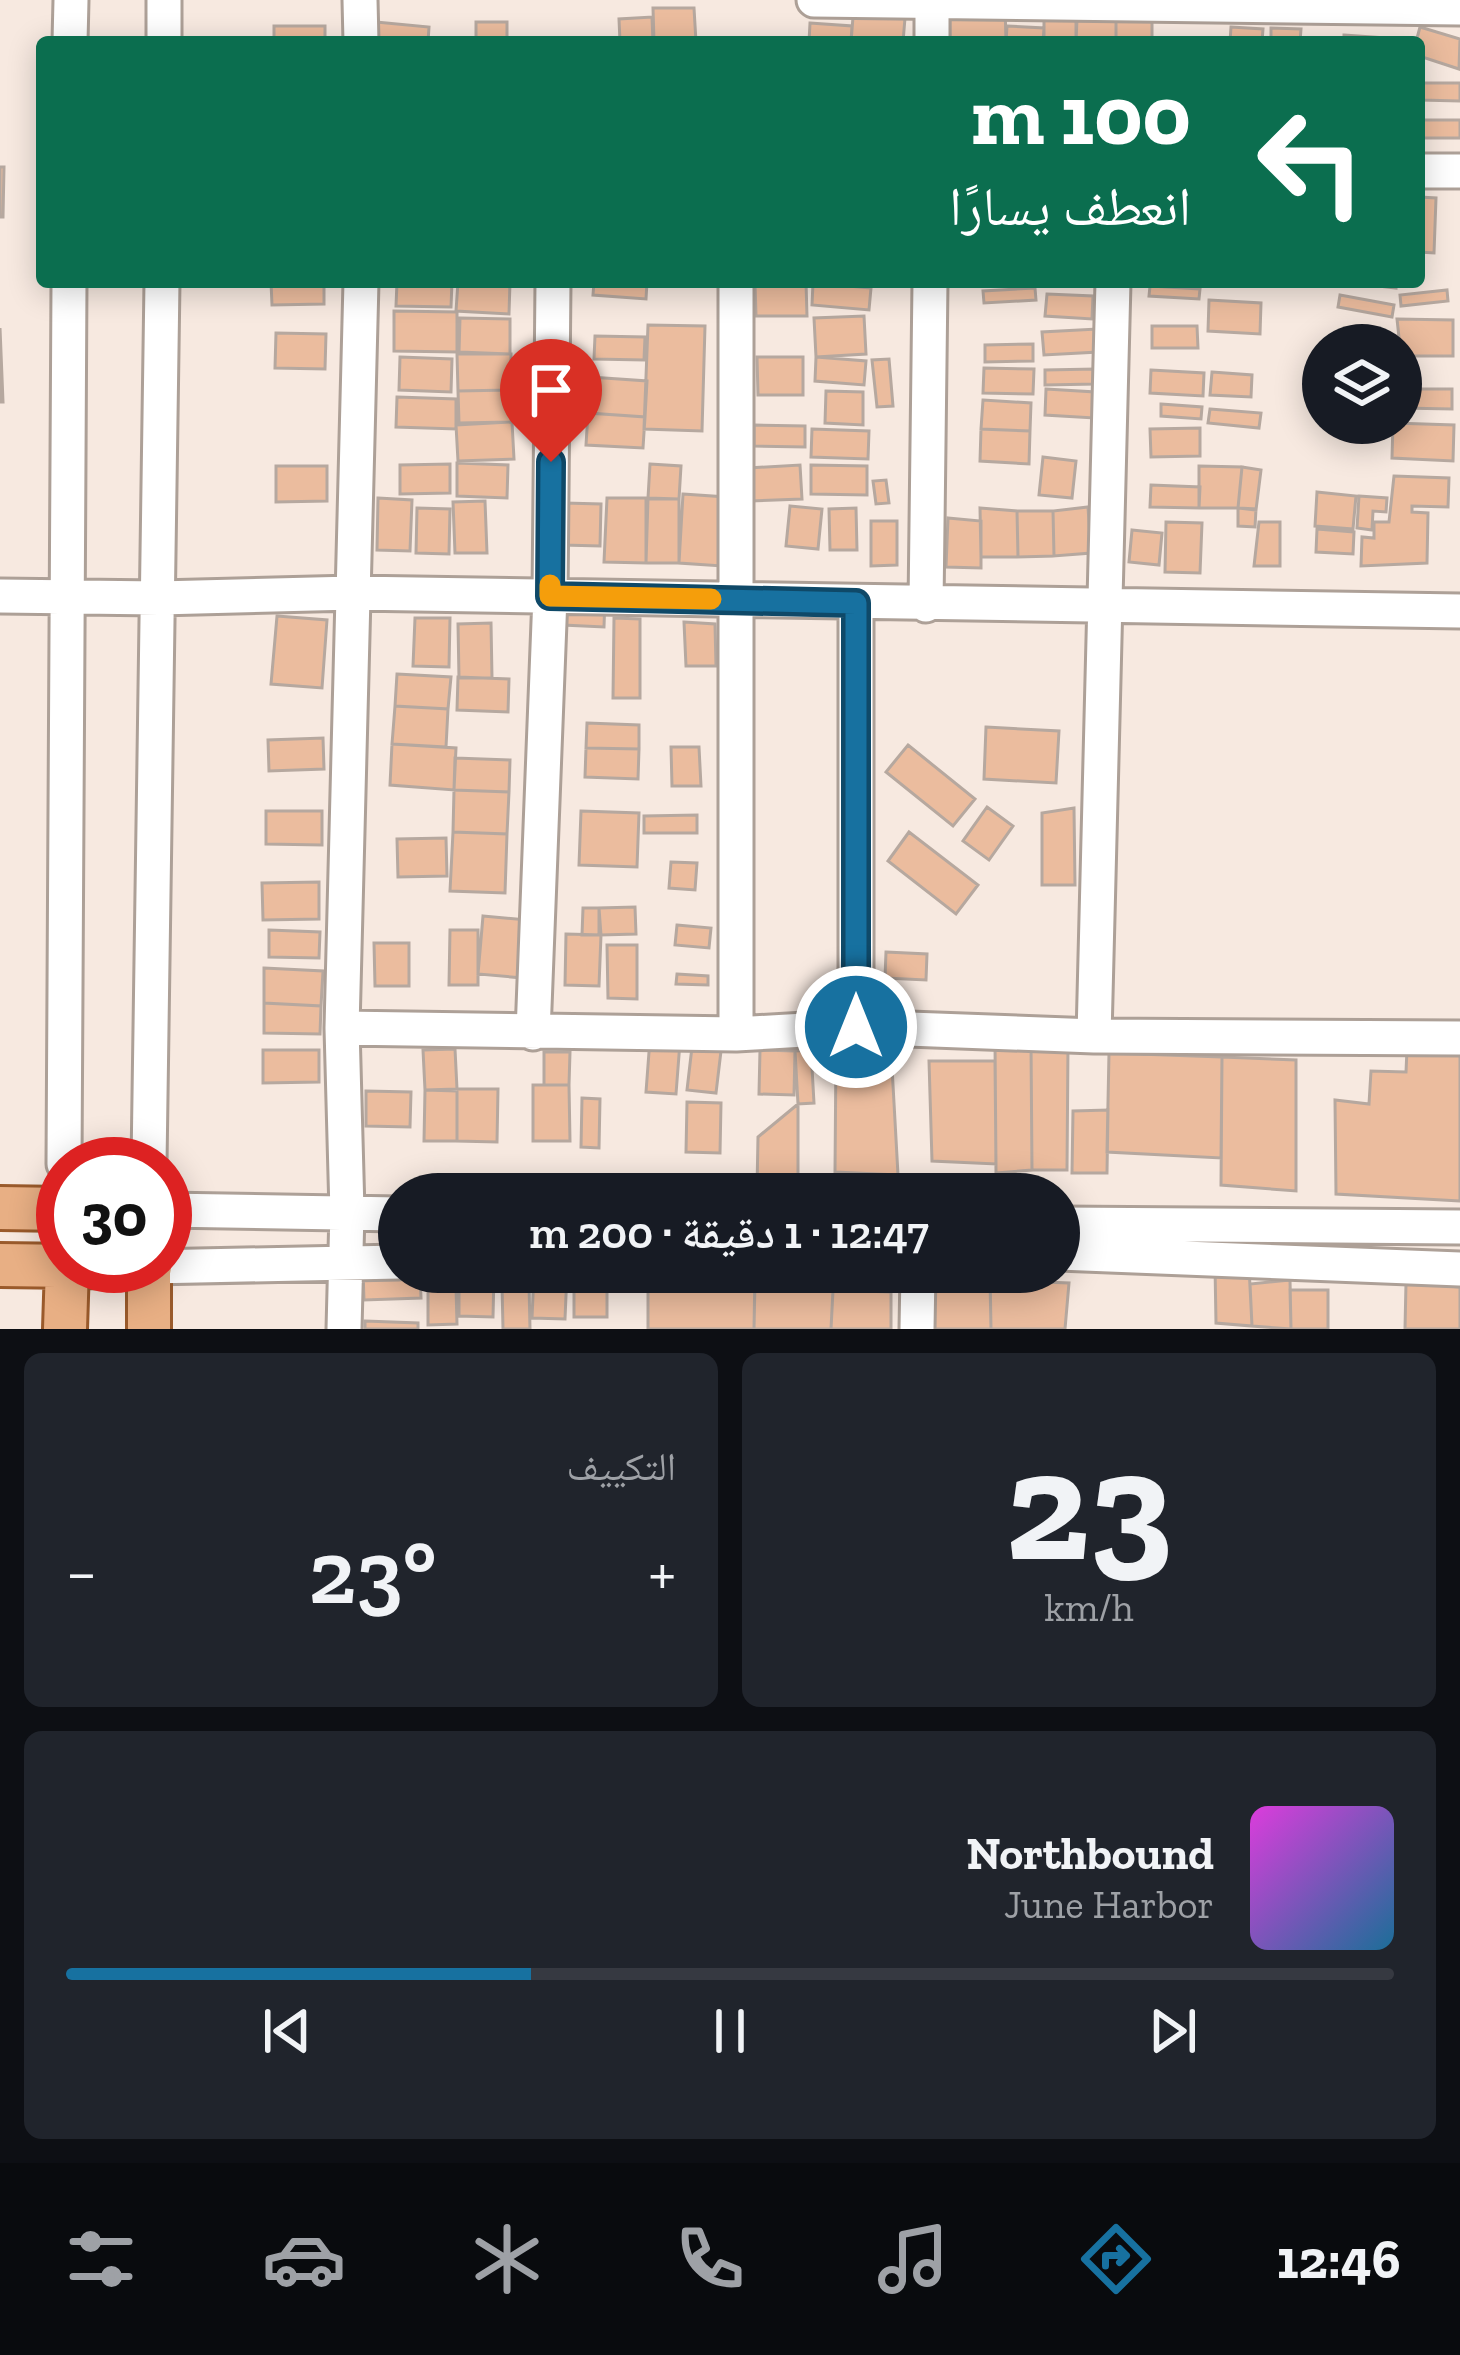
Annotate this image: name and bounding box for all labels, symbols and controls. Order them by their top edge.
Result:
text: 100 m [971,65,1191,166]
icon: left [1233,84,1389,240]
text: انعطف يسارًا [949,174,1191,239]
map controls [1302,324,1422,444]
button: layers [1302,324,1422,444]
pin [500,339,602,462]
icon: arrive [518,357,584,423]
position arrow [793,964,919,1090]
speed limit sign: 30 [36,1137,192,1293]
text: 12:47 · 1 دقيقة · 200 m [529,1206,929,1260]
text: 23 [1006,1412,1172,1599]
text: التكييف [567,1443,676,1490]
text: 23° [309,1518,436,1626]
text: − [66,1533,97,1612]
text: + [648,1533,676,1612]
text: km/h [1045,1584,1134,1631]
text: Northbound [966,1827,1214,1881]
text: June Harbor [1004,1881,1214,1928]
icon: previous [254,1998,320,2064]
icon: pause [697,1998,763,2064]
icon: next [1140,1998,1206,2064]
icon: filters [59,2217,143,2301]
icon: car [262,2217,346,2301]
icon: climate [465,2217,549,2301]
icon: phone [668,2217,752,2301]
icon: music [871,2217,955,2301]
icon: directions [1074,2217,1158,2301]
text: 12:46 [1277,2227,1401,2292]

